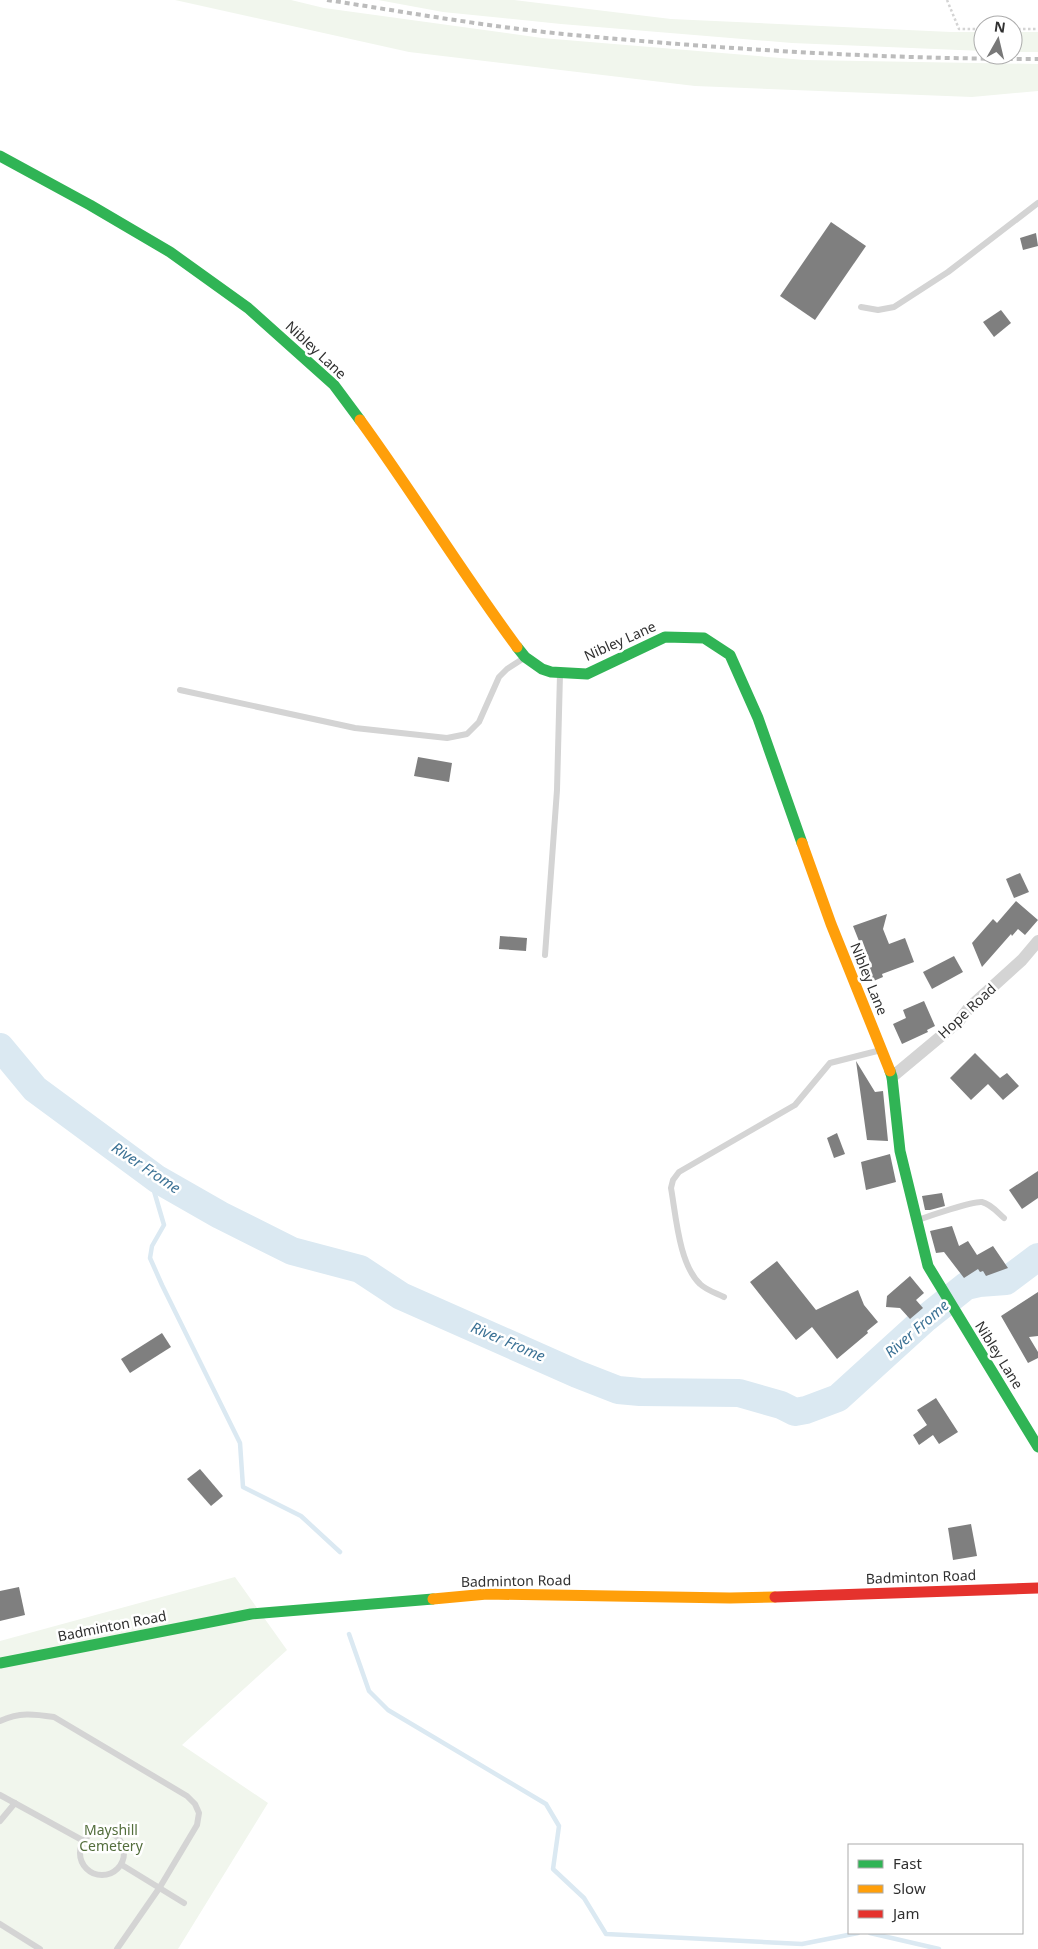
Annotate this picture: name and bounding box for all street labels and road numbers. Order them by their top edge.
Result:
street label: Nibley Lane [282,317,351,383]
street label: Nibley Lane [581,616,659,665]
street label: Nibley Lane [846,940,893,1018]
street label: Hope Road [934,979,1000,1042]
street label: Nibley Lane [971,1317,1028,1392]
street label: Badminton Road [865,1565,976,1588]
street label: Badminton Road [461,1570,571,1591]
street label: Badminton Road [56,1606,168,1645]

